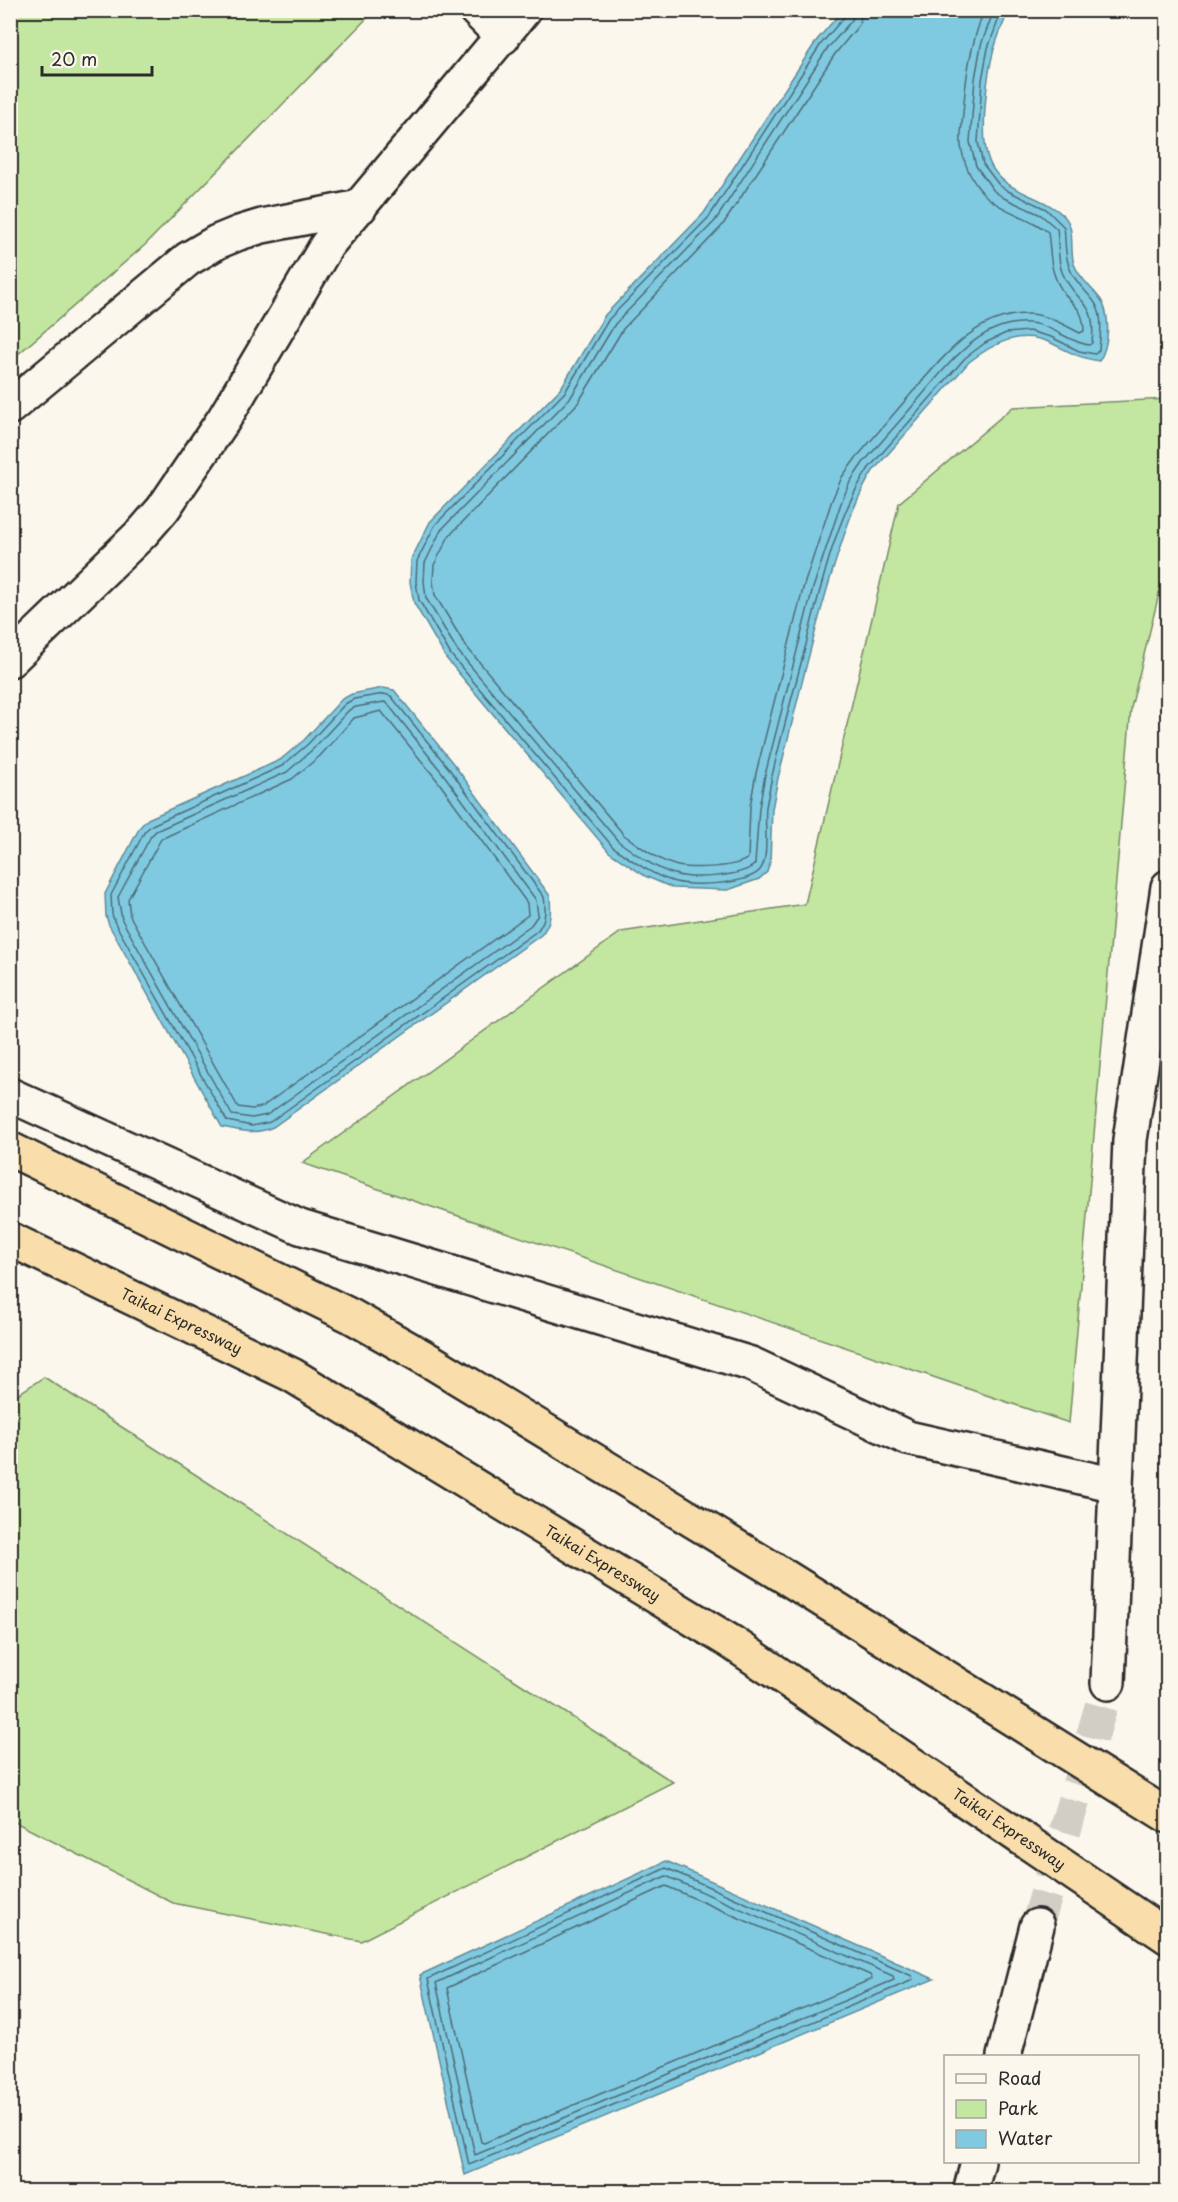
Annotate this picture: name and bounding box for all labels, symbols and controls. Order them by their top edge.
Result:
scale bar [42,39,152,77]
text: 20 m [51,45,97,72]
street label: Taikai Expressway [117,1281,246,1359]
street label: Taikai Expressway [540,1518,665,1607]
street label: Taikai Expressway [948,1782,1071,1875]
legend [944,2055,1139,2163]
text: Road [998,2064,1042,2091]
text: Park [998,2094,1038,2121]
text: Water [998,2124,1053,2151]

